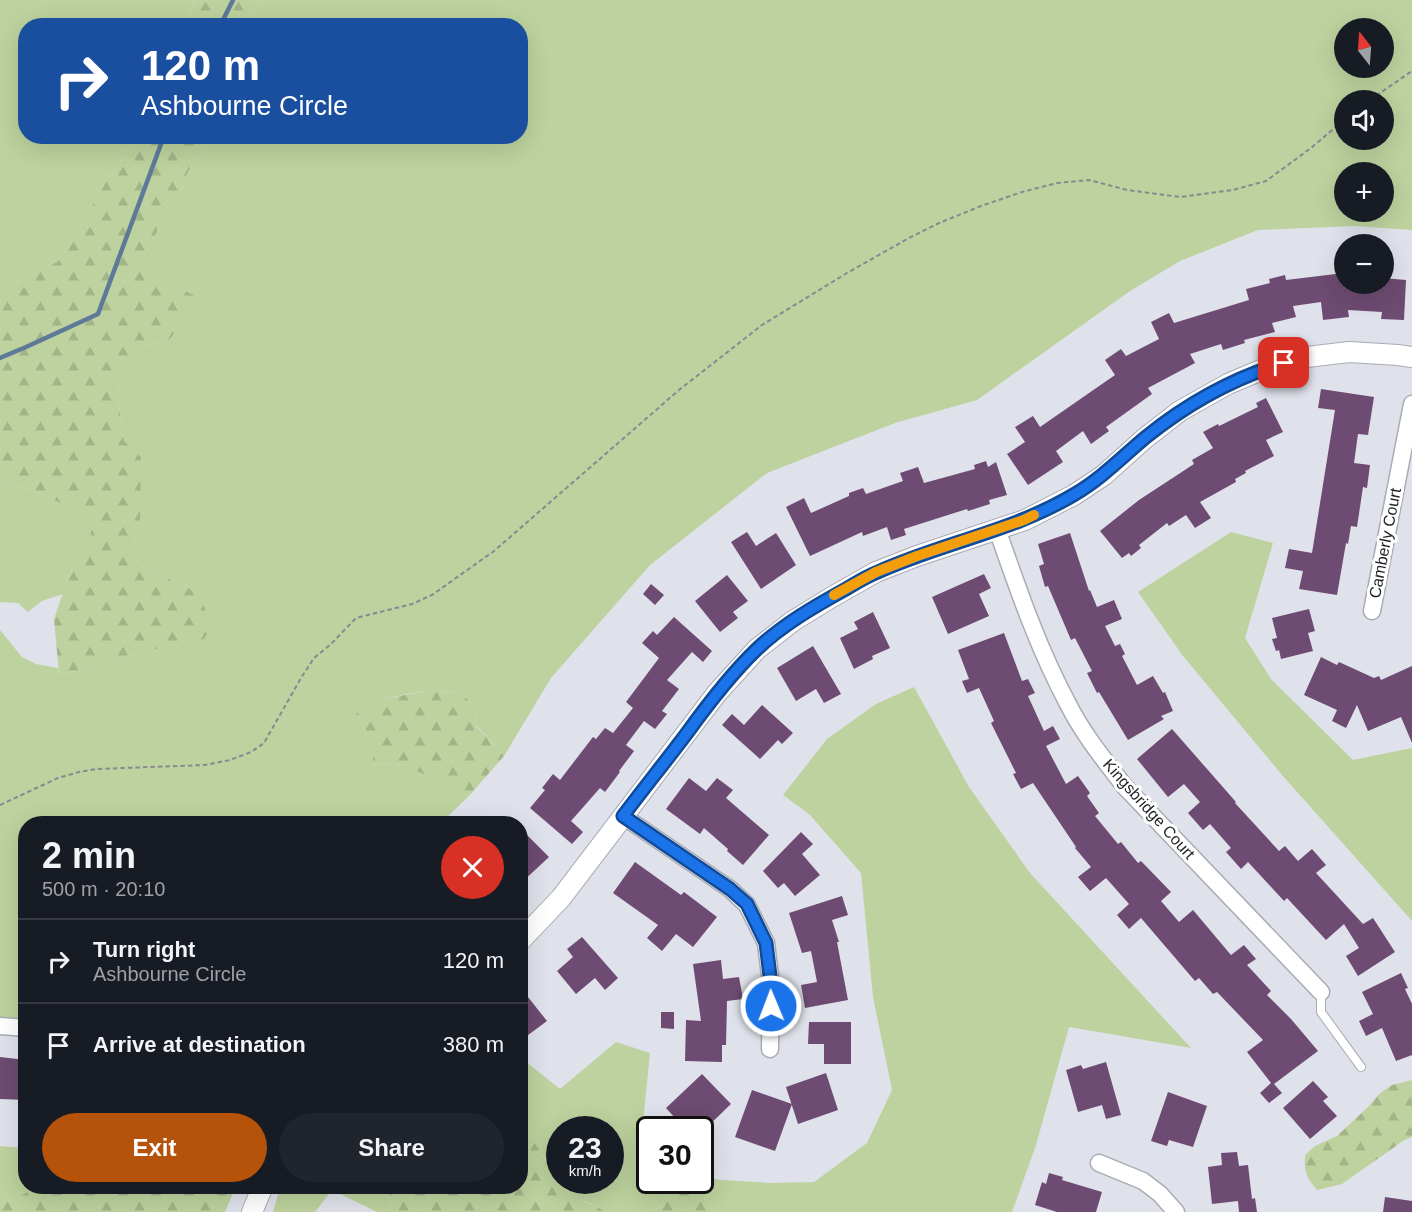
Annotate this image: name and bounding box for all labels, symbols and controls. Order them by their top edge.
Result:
north arrow [1334,18,1394,78]
map controls [1334,18,1394,294]
icon: right [42,42,120,120]
text: 120 m [141,42,260,89]
button: sound [1334,90,1394,150]
text: Ashbourne Circle [141,91,348,121]
button: + [1334,162,1394,222]
button: − [1334,234,1394,294]
pin [1258,337,1309,388]
icon: arrive [1267,346,1300,379]
street label: Camberly Court [1366,486,1404,600]
street label: Kingsbridge Court [1100,756,1199,863]
text: 2 min [42,835,136,876]
button: close [441,836,504,899]
text: 500 m · 20:10 [42,878,165,900]
text: Turn right [93,937,195,962]
icon: right [42,945,75,978]
text: 120 m [443,948,504,973]
text: Ashbourne Circle [93,963,246,985]
position arrow [739,974,803,1038]
icon: arrive [42,1029,75,1062]
text: Arrive at destination [93,1032,306,1057]
text: 380 m [443,1032,504,1057]
button: Exit [42,1113,267,1182]
button: Share [279,1113,504,1182]
speed limit sign: 30 [636,1116,714,1194]
text: 23 [568,1131,602,1164]
text: km/h [569,1162,601,1179]

